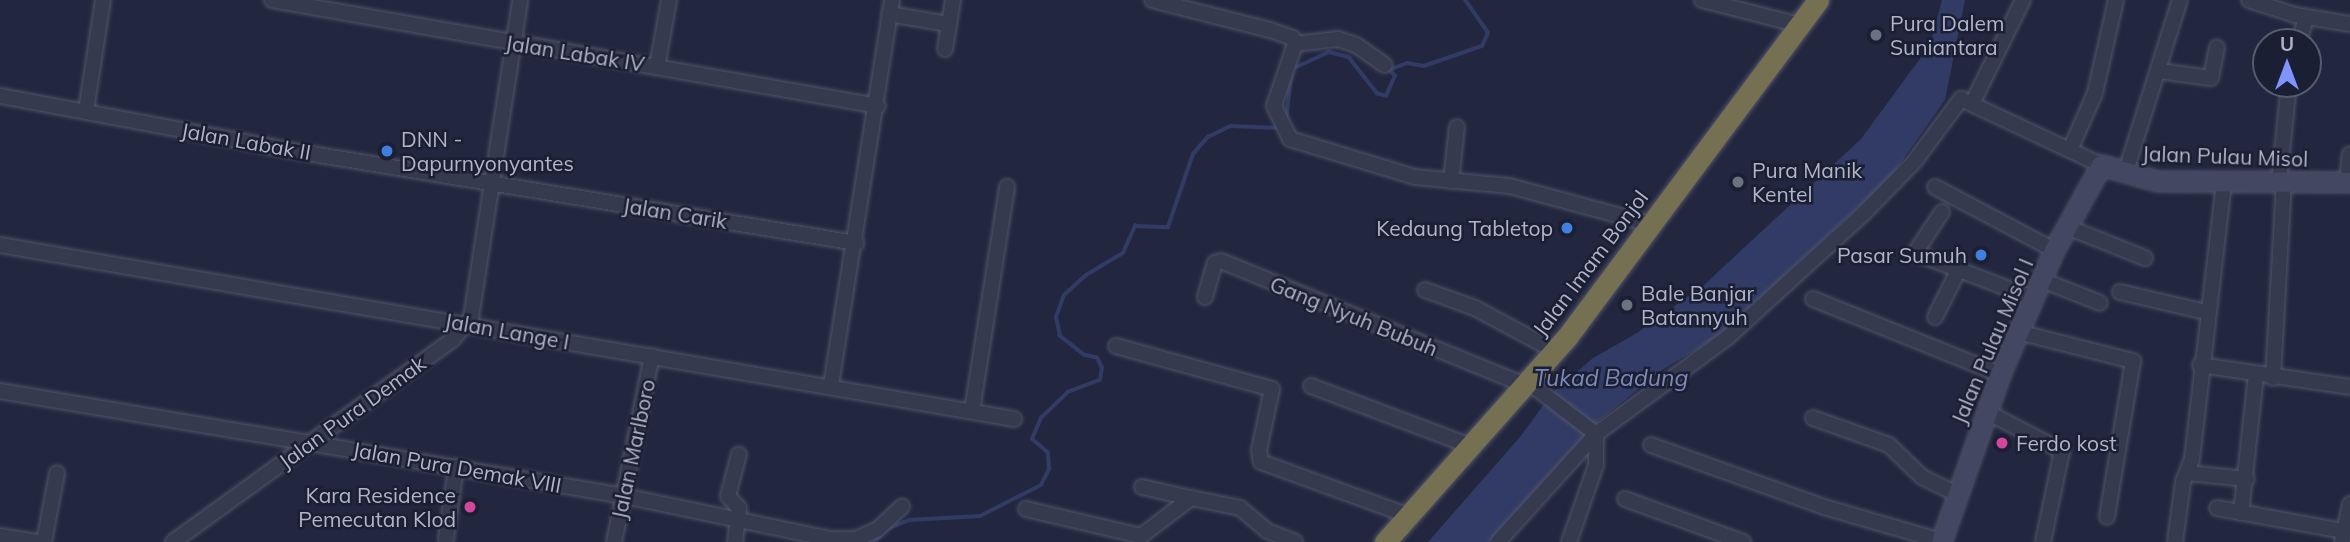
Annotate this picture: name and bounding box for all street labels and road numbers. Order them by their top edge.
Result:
street label: Jalan Labak IV [504,30,646,76]
street label: Jalan Labak II [179,117,313,165]
street label: Jalan Pulau Misol [2142,141,2308,171]
street label: Jalan Imam Bonjol [1527,185,1653,341]
street label: Jalan Carik [621,192,729,234]
street label: Jalan Pulau Misol I [1946,255,2038,427]
street label: Gang Nyuh Bubuh [1266,271,1442,361]
street label: Jalan Lange I [443,308,571,354]
street label: Jalan Pura Demak [274,350,430,474]
street label: Jalan Marlboro [606,377,660,521]
street label: Jalan Pura Demak VIII [351,436,563,498]

